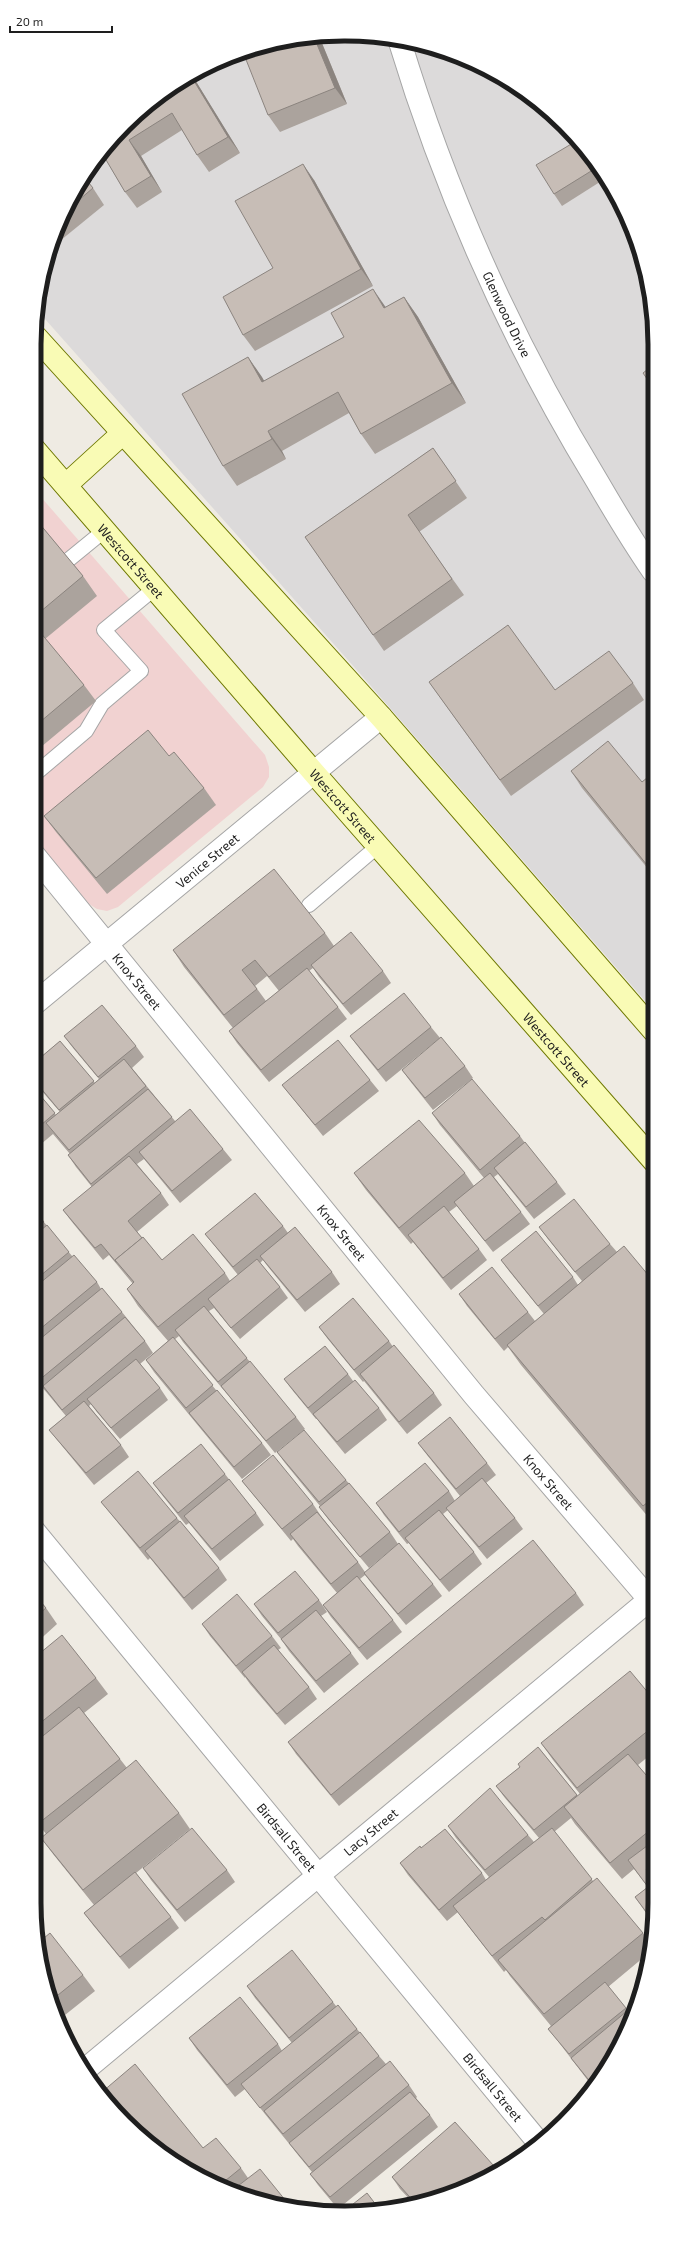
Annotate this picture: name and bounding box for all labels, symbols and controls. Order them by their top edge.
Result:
scale bar [10,8,112,34]
text: 20 m [16,14,43,28]
street label: Glenwood Drive [479,269,534,360]
street label: Westcott Street [94,520,167,601]
street label: Westcott Street [306,766,380,846]
street label: Venice Street [172,830,242,891]
street label: Knox Street [109,950,165,1013]
street label: Westcott Street [520,1009,593,1090]
street label: Knox Street [314,1201,369,1264]
street label: Knox Street [520,1451,577,1513]
street label: Birdsall Street [254,1800,320,1875]
street label: Lacy Street [340,1805,401,1859]
street label: Birdsall Street [460,2050,526,2125]

